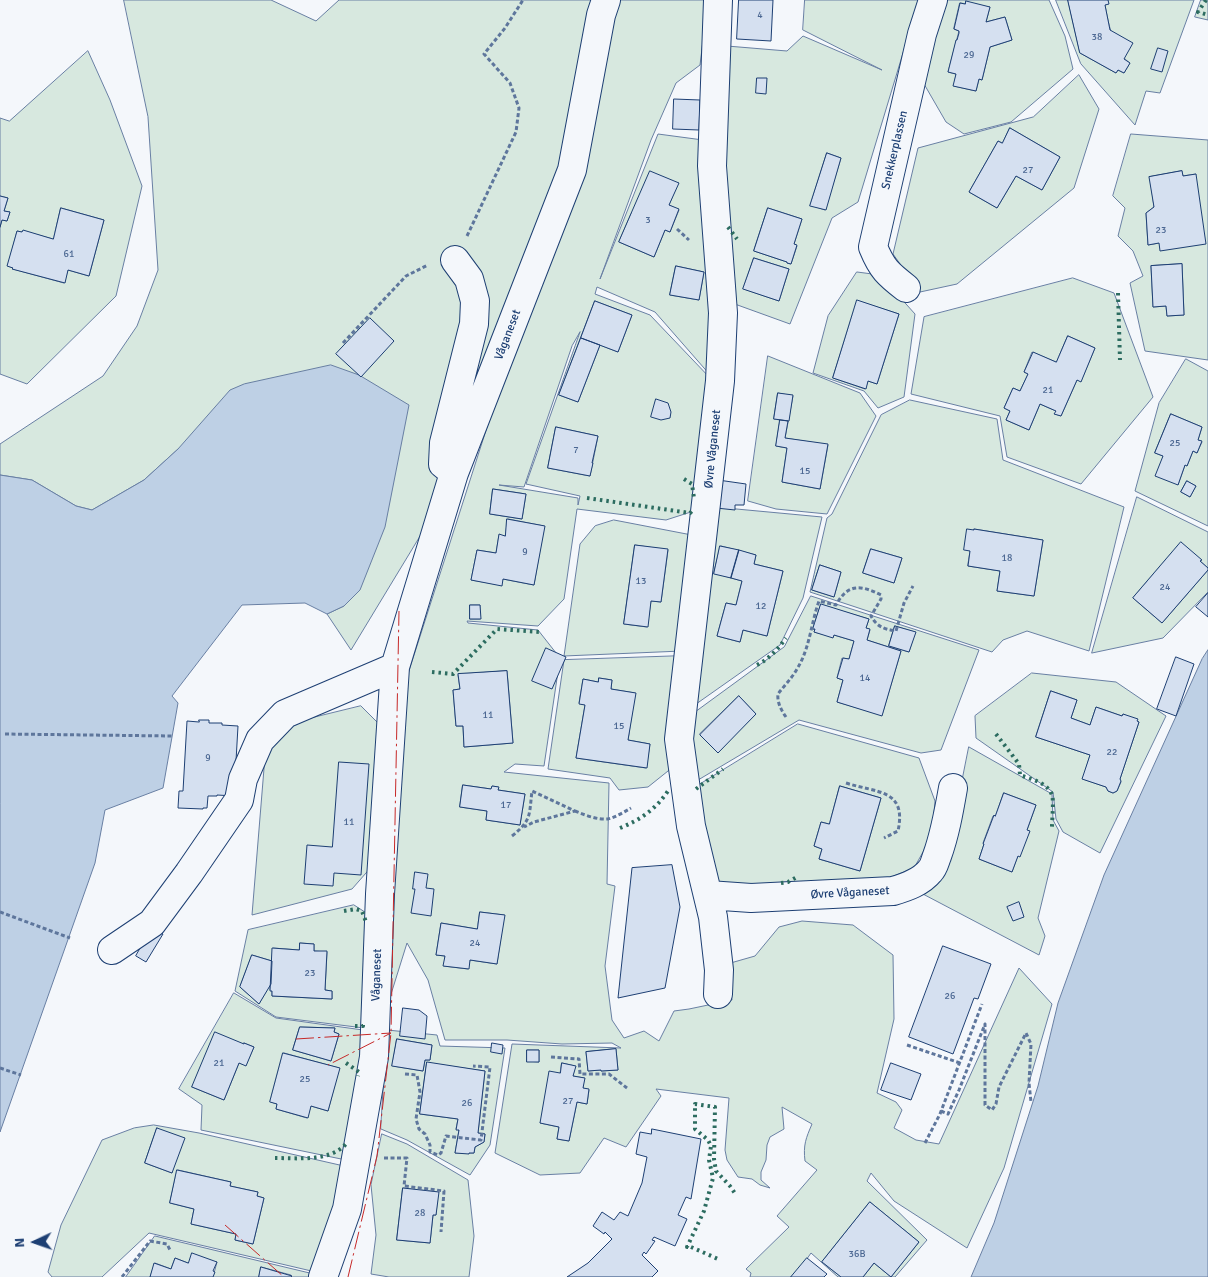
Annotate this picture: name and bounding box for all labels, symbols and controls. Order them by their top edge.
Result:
house number: 4 [757,9,763,21]
house number: 38 [1092,31,1102,43]
house number: 29 [964,49,974,61]
street label: Snekkerplassen [879,109,911,191]
house number: 27 [1023,164,1033,176]
house number: 3 [645,214,651,226]
house number: 23 [1156,224,1166,236]
house number: 61 [64,248,74,260]
street label: Våganeset [492,308,524,362]
house number: 21 [1043,384,1053,396]
street label: Øvre Våganeset [702,409,724,489]
house number: 25 [1170,437,1180,449]
house number: 7 [573,444,579,456]
house number: 15 [800,465,810,477]
house number: 9 [522,546,528,558]
house number: 18 [1002,552,1012,564]
house number: 13 [636,575,646,587]
house number: 24 [1160,581,1170,593]
house number: 12 [756,600,766,612]
house number: 14 [860,672,870,684]
house number: 11 [483,709,493,721]
house number: 15 [614,720,624,732]
house number: 22 [1107,746,1117,758]
house number: 9 [205,752,211,764]
house number: 17 [501,799,511,811]
house number: 11 [344,816,354,828]
street label: Øvre Våganeset [810,884,890,902]
house number: 24 [470,937,480,949]
street label: Våganeset [369,948,385,1002]
house number: 23 [305,967,315,979]
house number: 26 [945,990,955,1002]
house number: 21 [214,1057,224,1069]
house number: 25 [300,1073,310,1085]
house number: 27 [563,1095,573,1107]
house number: 26 [462,1097,472,1109]
house number: 28 [415,1207,425,1219]
north arrow [10,1217,60,1267]
text: N [11,1237,28,1248]
house number: 36B [849,1248,865,1260]

